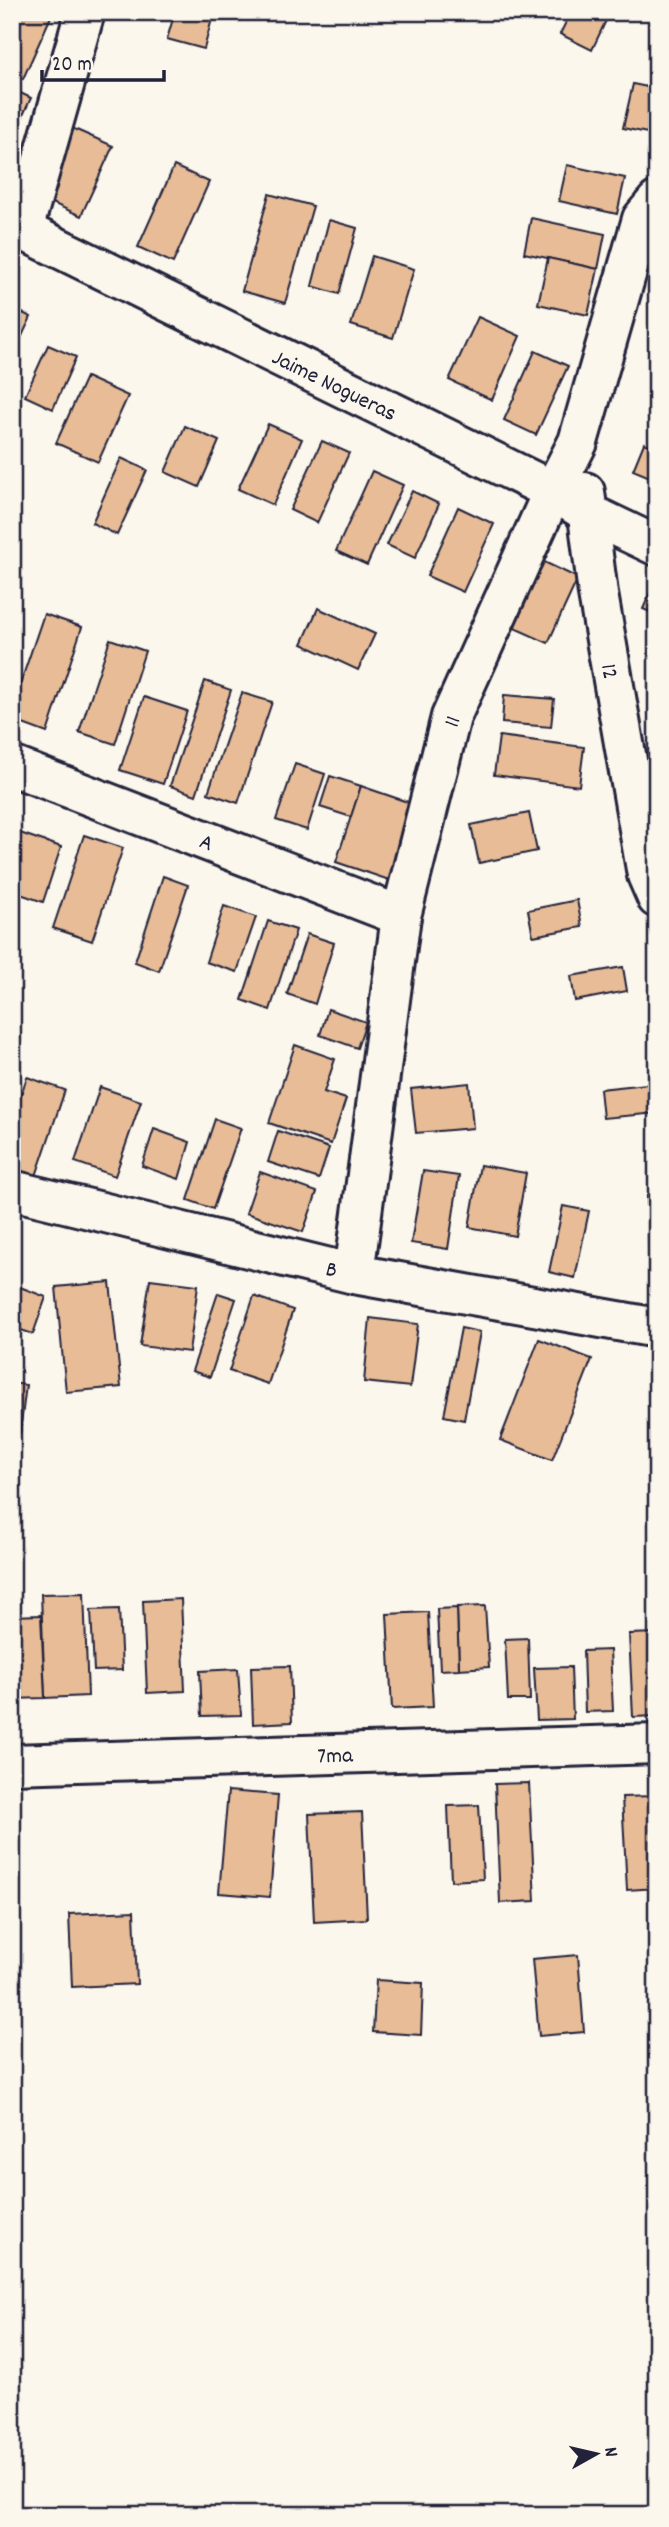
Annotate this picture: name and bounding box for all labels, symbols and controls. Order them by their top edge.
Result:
scale bar [42,38,164,82]
text: 20 m [52,51,92,81]
street label: Jaime Nogueras [265,343,401,432]
street label: 12 [590,661,625,682]
street label: 11 [437,712,472,732]
street label: A [194,827,218,862]
street label: B [322,1254,340,1289]
street label: 7ma [317,1740,355,1775]
north arrow [560,2418,630,2488]
text: N [595,2446,623,2459]

